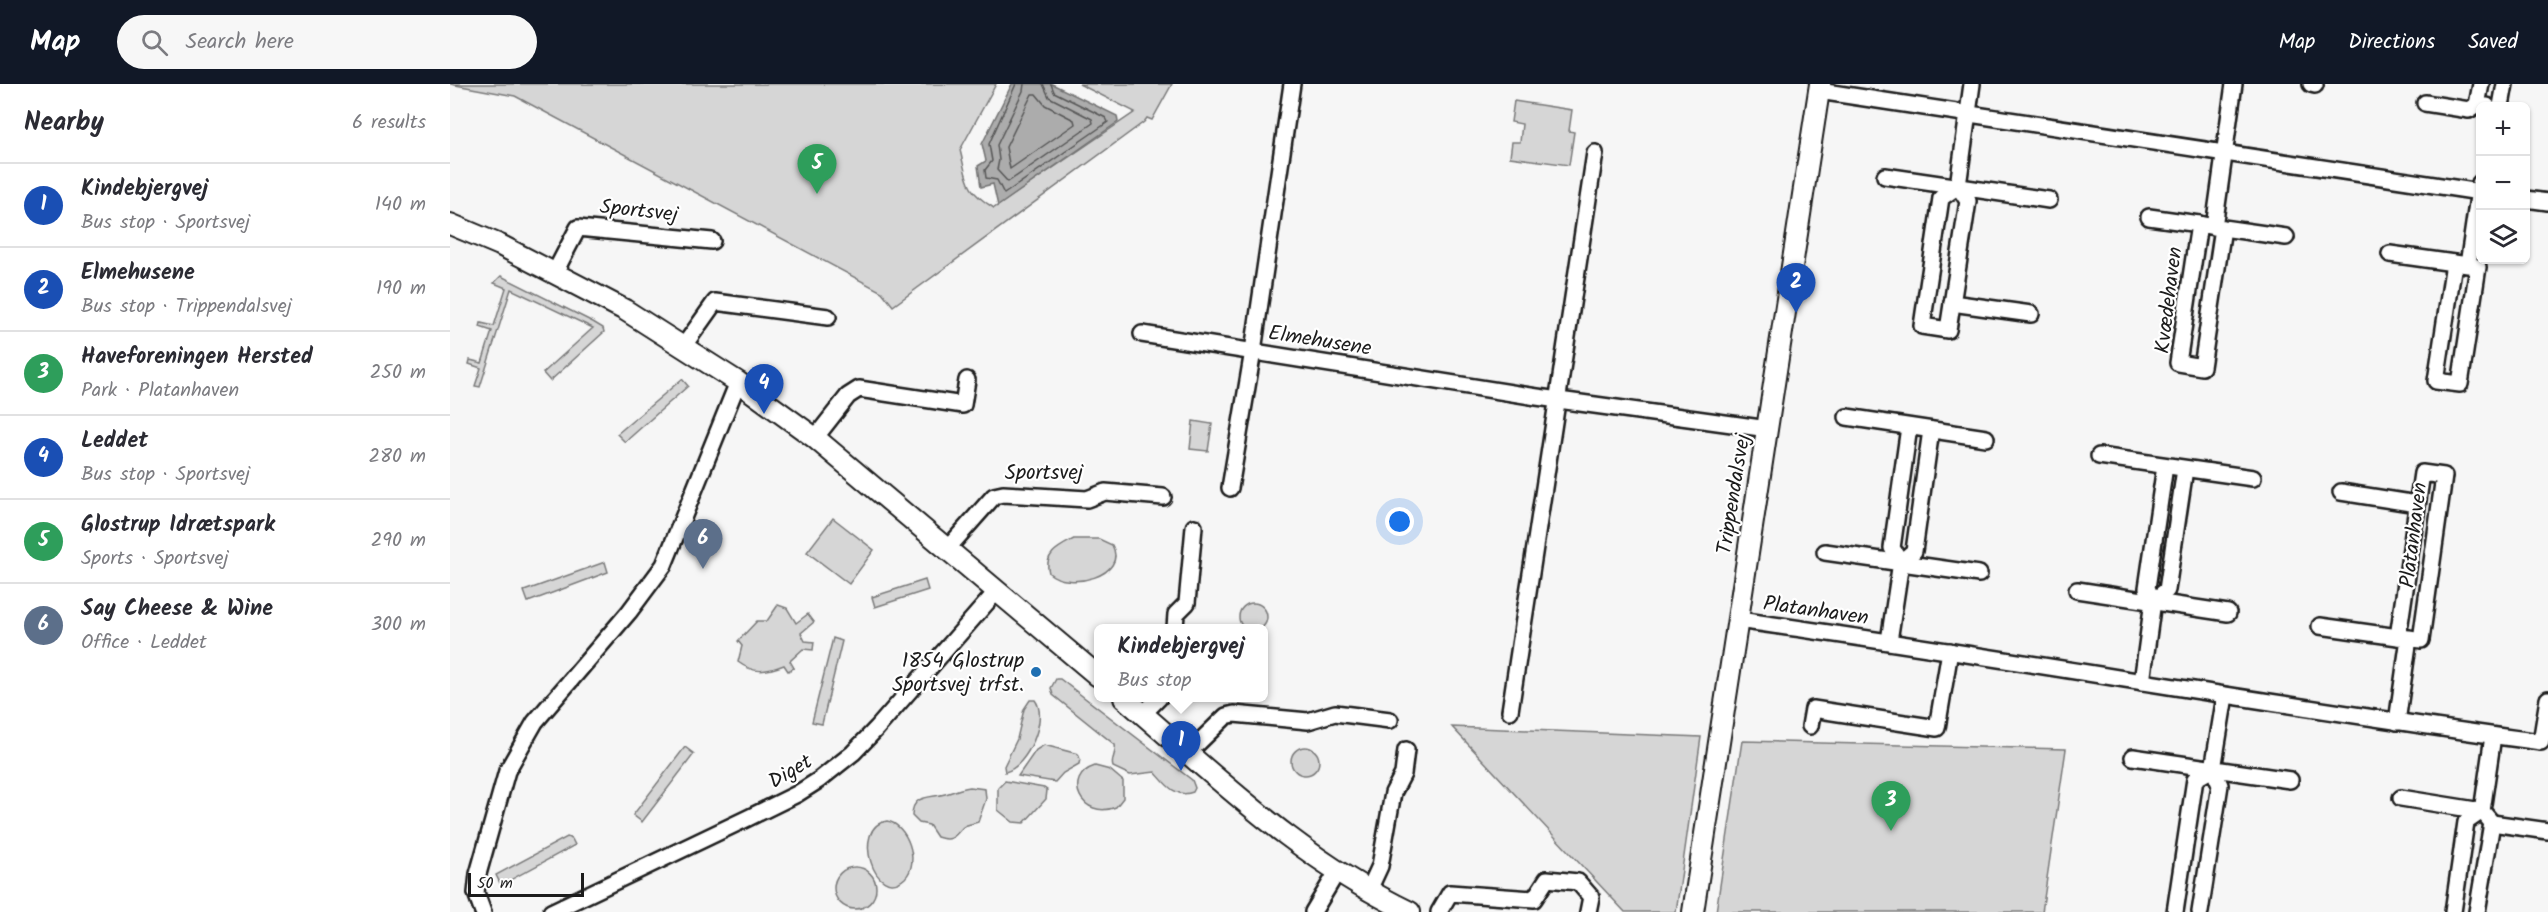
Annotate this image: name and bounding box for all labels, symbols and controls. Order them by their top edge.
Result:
search box [117,15,537,69]
text: Map [30,20,81,65]
text: Search here [186,25,294,60]
icon: search [138,26,171,59]
text: Map [2279,26,2315,59]
text: Directions [2348,26,2435,59]
text: Saved [2468,26,2518,59]
text: Nearby [24,102,104,144]
map controls [2476,102,2530,264]
button: + [2476,102,2530,156]
text: 6 results [352,107,426,139]
pin: 5 [798,144,836,194]
button: − [2476,156,2530,210]
text: Kindebjergvej [81,172,208,207]
text: 1 [40,189,47,221]
text: 140 m [375,189,426,221]
street label: Sportsvej [598,191,680,232]
text: Bus stop · Sportsvej [81,207,250,239]
button: layers [2476,210,2530,264]
street label: Kvædehaven [2147,245,2192,356]
text: Elmehusene [81,256,195,291]
pin: 2 [1776,264,1816,313]
text: 2 [38,273,49,305]
text: 190 m [376,273,426,305]
text: Bus stop · Trippendalsvej [81,291,292,323]
street label: Elmehusene [1266,317,1374,366]
text: Haveforeningen Hersted [81,340,313,375]
text: 3 [38,357,49,389]
text: 250 m [370,357,426,389]
pin: 4 [744,364,784,414]
text: Park · Platanhaven [81,375,239,407]
text: Leddet [81,424,148,459]
street label: Trippendalsvej [1709,431,1760,557]
text: 4 [38,441,49,473]
text: 280 m [368,441,426,473]
street label: Sportsvej [1005,457,1084,490]
text: Bus stop · Sportsvej [81,459,250,491]
street label: Platanhaven [2392,480,2437,590]
your location [1385,507,1414,536]
text: Glostrup Idrætspark [81,508,275,543]
pin: 6 [684,520,722,569]
text: 5 [38,525,49,557]
text: 290 m [371,525,426,557]
text: Sports · Sportsvej [81,543,229,575]
street label: Platanhaven [1761,588,1871,635]
text: Say Cheese & Wine [81,592,273,627]
text: 6 [38,609,49,641]
text: 300 m [371,609,426,641]
popup [1094,624,1268,702]
text: Office · Leddet [81,627,207,659]
text: Kindebjergvej [1118,630,1244,665]
place label: 1854 Glostrup Sportsvej trfst. [892,645,1024,702]
marker: 1854 Glostrup Sportsvej trfst. [1029,665,1043,679]
text: Bus stop [1118,665,1191,697]
pin: 1 [1162,722,1200,771]
street label: Diget [763,746,820,798]
pin: 3 [1872,782,1910,831]
scale bar [468,870,584,898]
text: 50 m [477,871,513,896]

